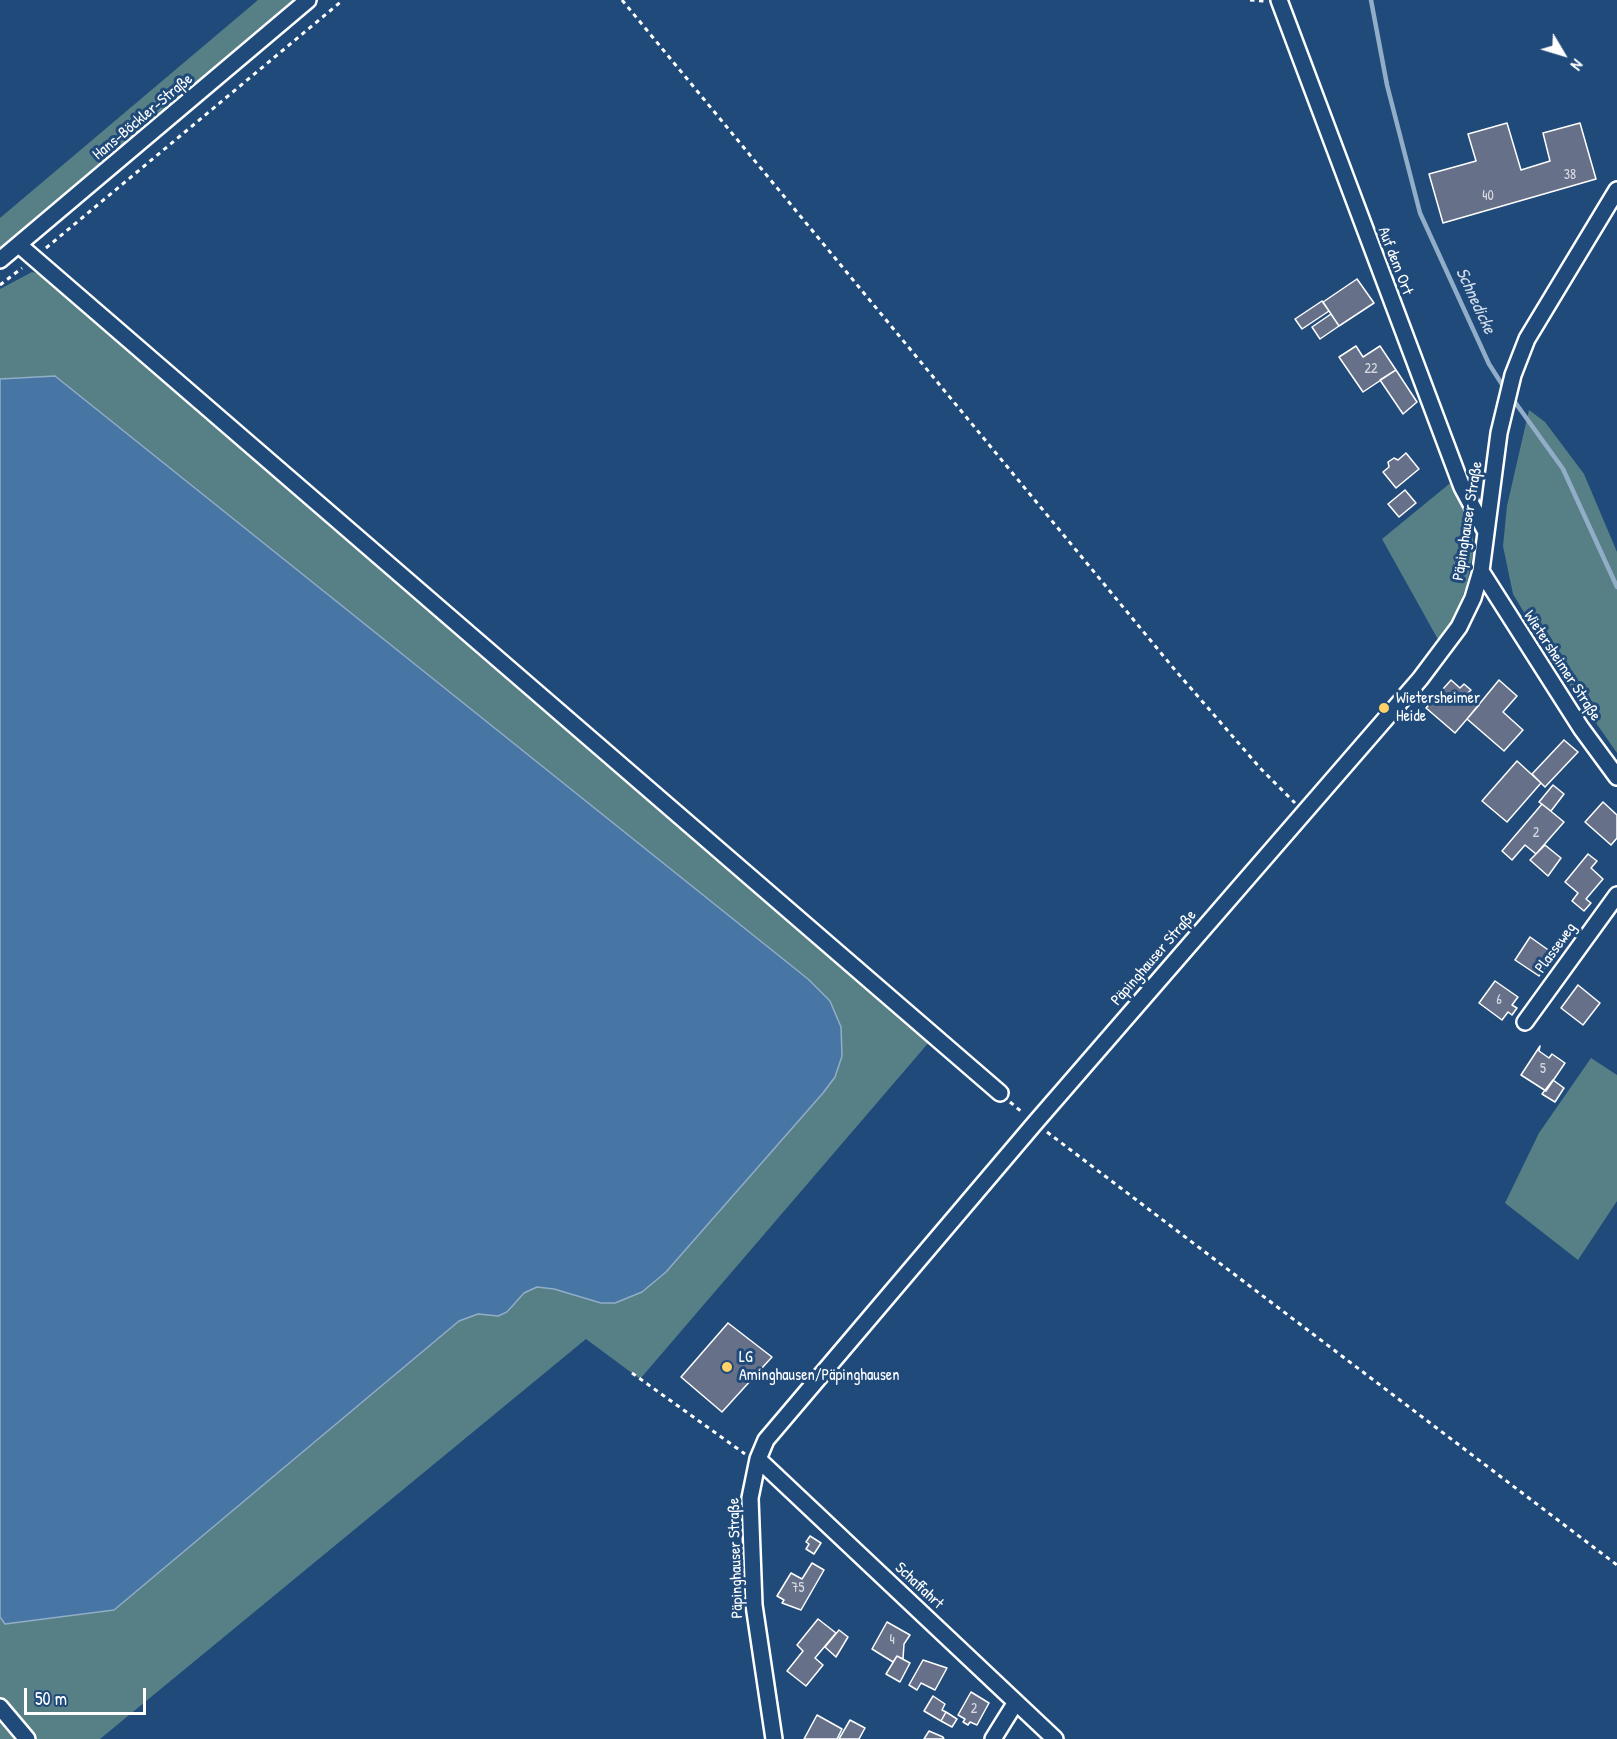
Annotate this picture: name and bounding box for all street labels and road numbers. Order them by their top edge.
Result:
street label: Hans-Böckler-Straße [89,70,197,164]
street label: Auf dem Ort [1373,224,1417,298]
street label: Päpinghauser Straße [1449,460,1487,582]
street label: Wietersheimer Straße [1519,607,1605,725]
street label: Päpinghauser Straße [1107,906,1201,1010]
street label: Plasseweg [1531,919,1581,977]
street label: Päpinghauser Straße [724,1497,748,1619]
street label: Schaffahrt [891,1559,947,1613]

